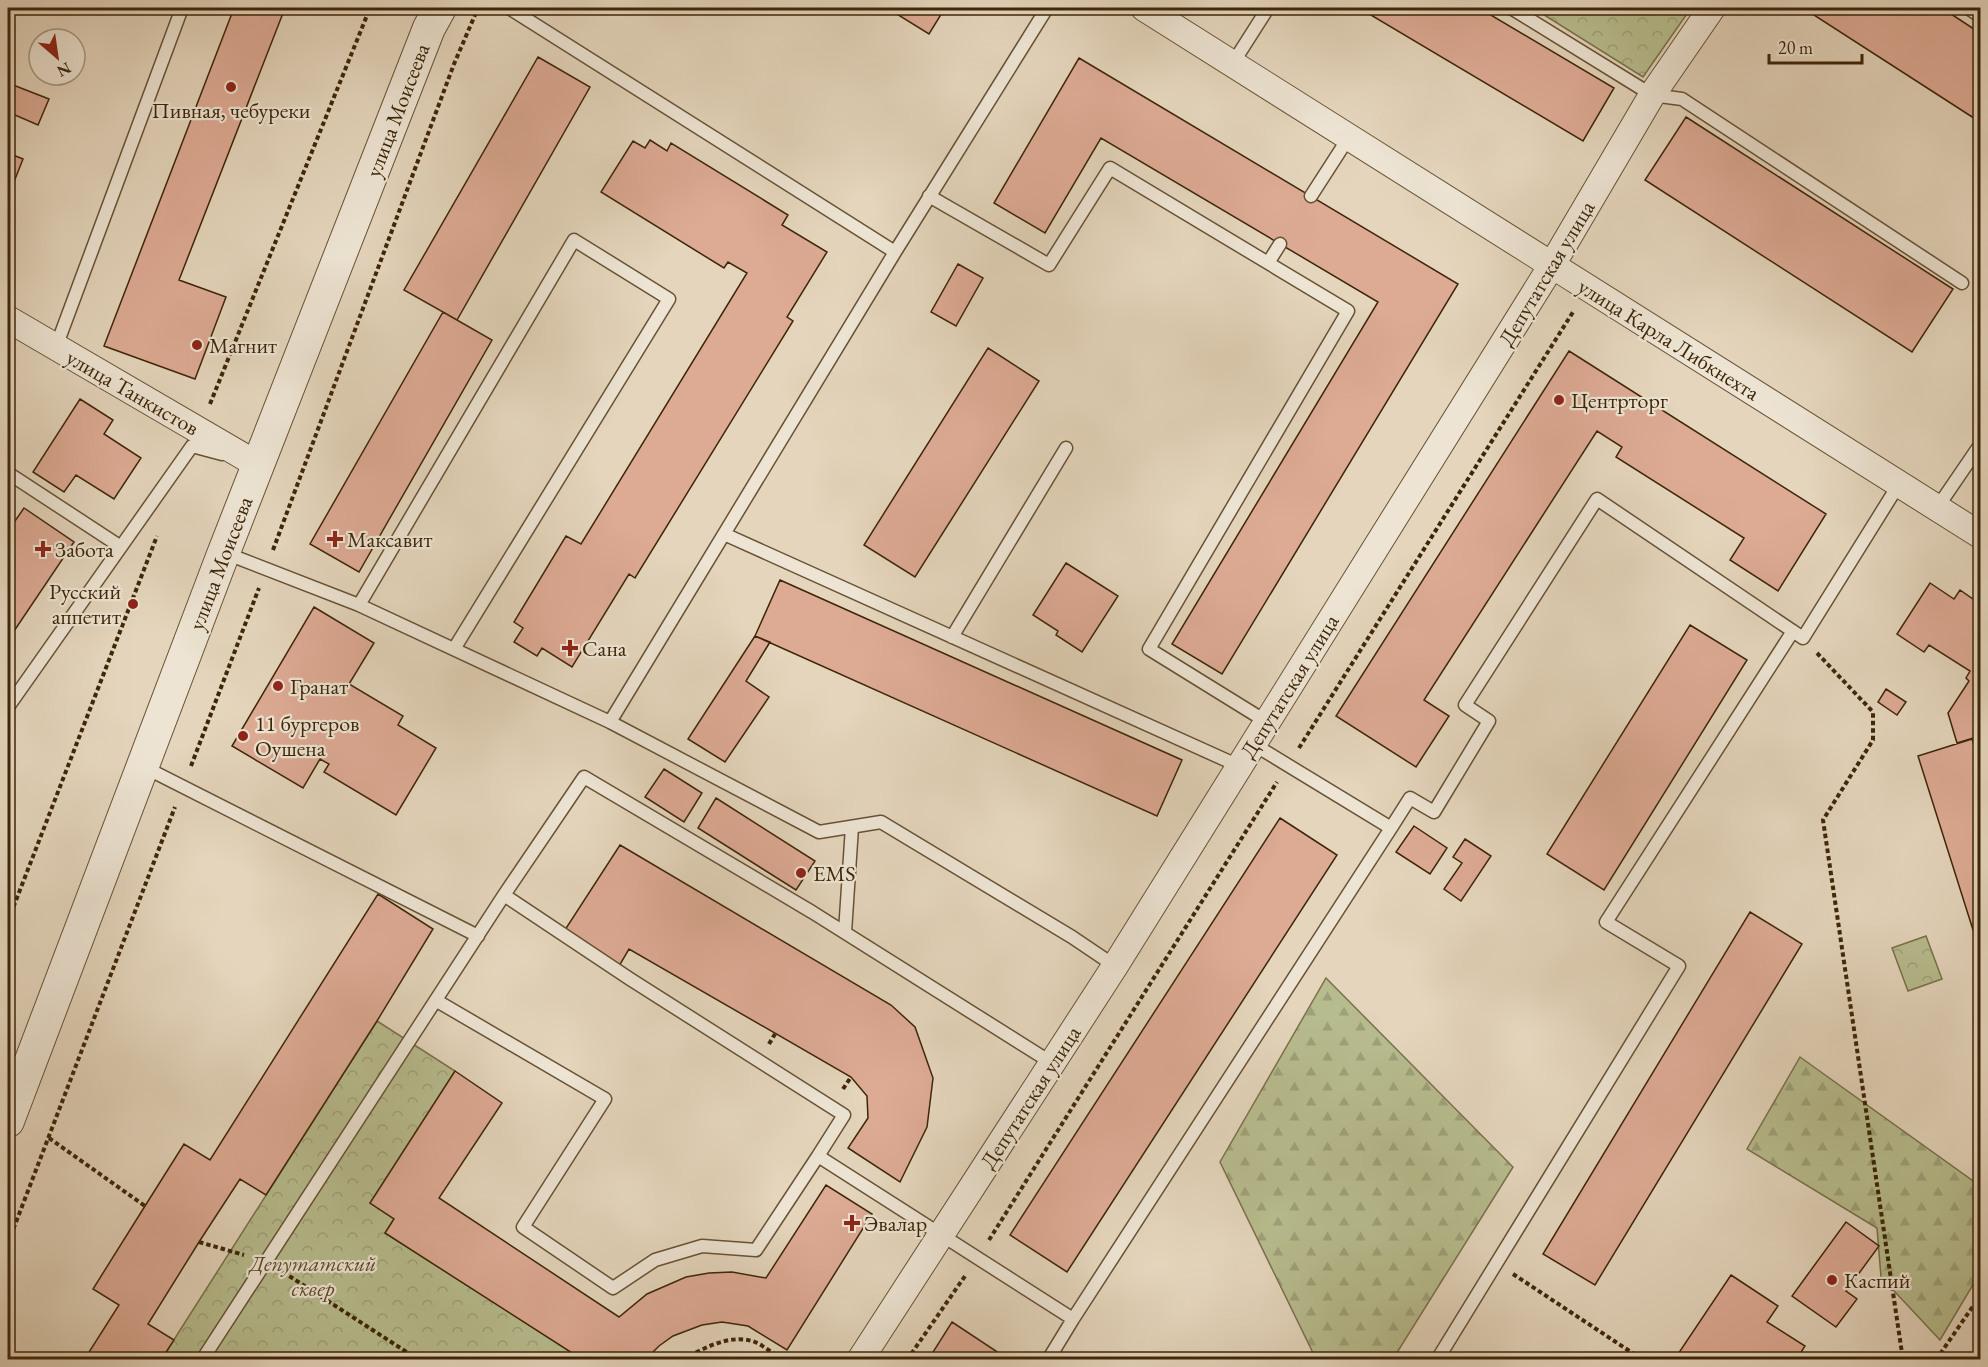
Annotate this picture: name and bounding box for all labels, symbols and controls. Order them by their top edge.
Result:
north arrow [27,27,87,87]
scale bar [1769,27,1862,65]
text: 20 m [1778,36,1813,59]
street label: улица Моисеева [359,39,436,181]
text: N [53,57,75,82]
marker: Пивная, чебуреки [224,80,238,94]
place label: Пивная, чебуреки [152,96,311,125]
street label: Депутатская улица [1492,195,1601,351]
street label: улица Карла Либкнехта [1572,272,1765,407]
place label: Магнит [209,331,277,360]
marker: Магнит [190,338,204,352]
street label: улица Танкистов [61,343,204,442]
place label: Центрторг [1571,386,1668,415]
marker: Центрторг [1552,393,1566,407]
street label: улица Моисеева [182,492,259,634]
place label: Максавит [347,525,433,554]
marker: Максавит [328,532,342,546]
place label: Забота [55,535,114,564]
marker: Забота [36,542,50,556]
place label: Русский аппетит [49,577,121,631]
marker: Русский аппетит [126,597,140,611]
street label: Депутатская улица [1233,609,1346,764]
place label: Сана [582,634,627,663]
marker: Сана [563,641,577,655]
place label: Гранат [290,672,348,701]
marker: Гранат [271,679,285,693]
place label: 11 бургеров Оушена [255,709,359,763]
marker: 11 бургеров Оушена [236,729,250,743]
place label: EMS [813,859,855,888]
marker: EMS [794,866,808,880]
street label: Депутатская улица [973,1020,1088,1174]
place label: Эвалар [864,1209,927,1238]
marker: Эвалар [845,1216,859,1230]
park label: Депутатский сквер [248,1249,376,1303]
place label: Каспий [1844,1266,1911,1295]
marker: Каспий [1825,1273,1839,1287]

